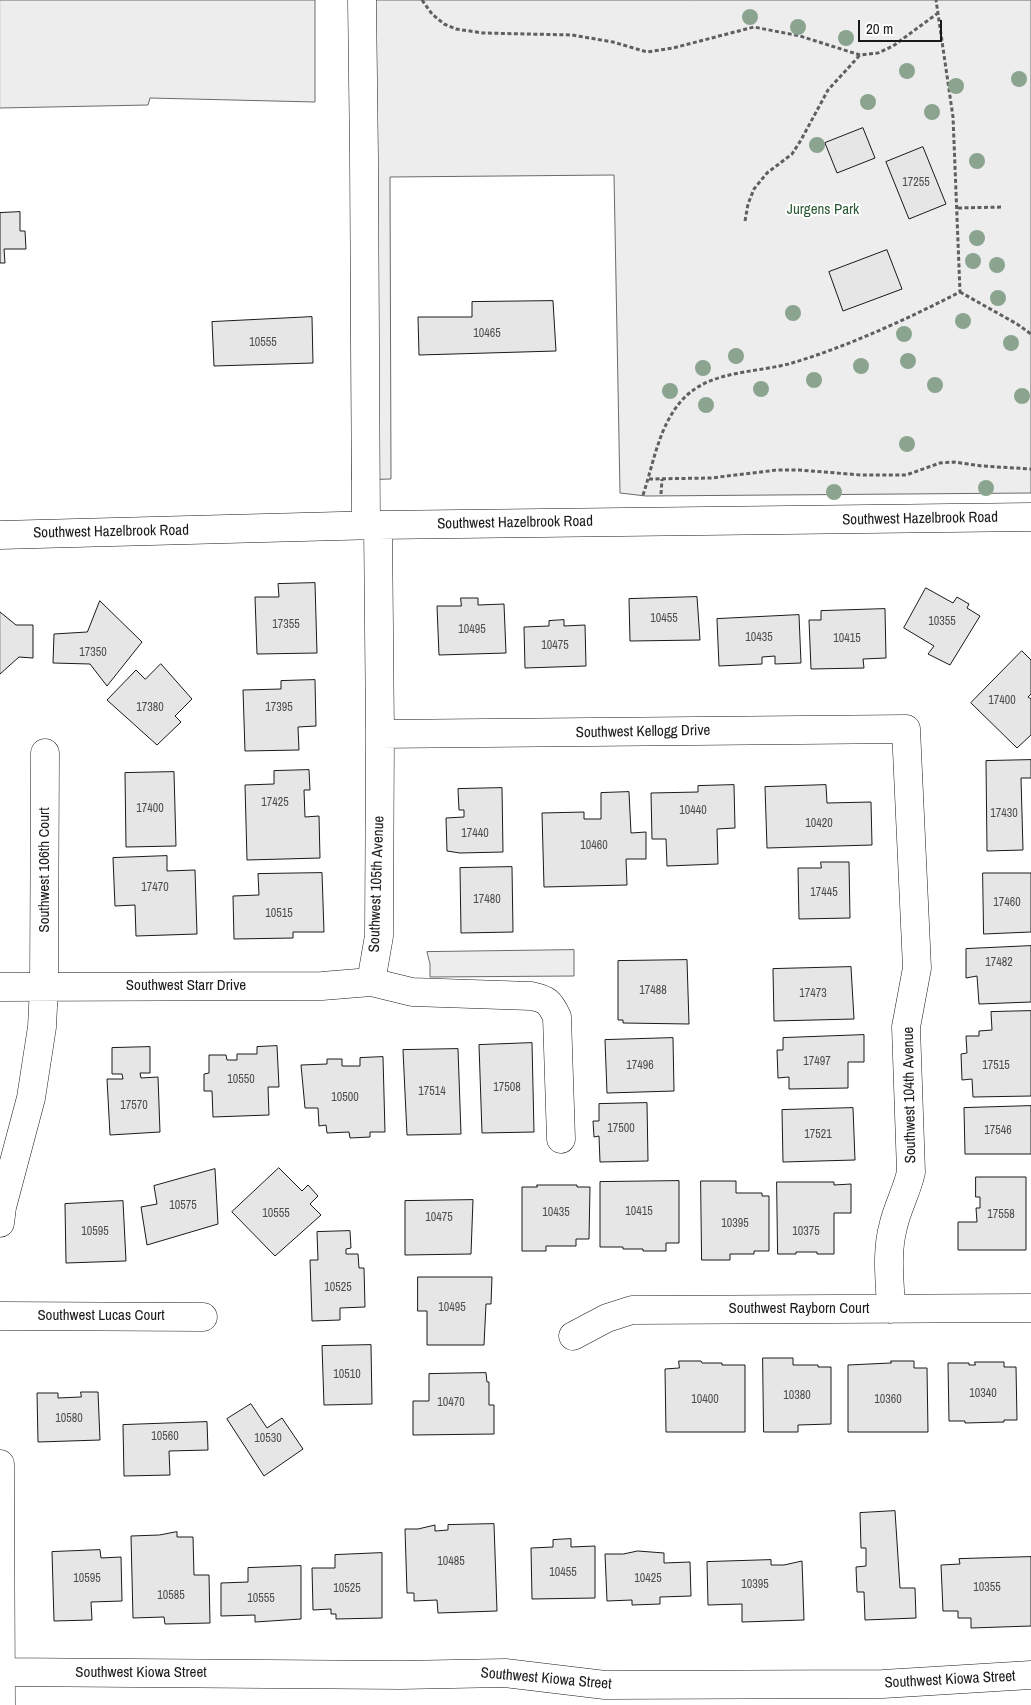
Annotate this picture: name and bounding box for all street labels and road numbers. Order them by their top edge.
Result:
street label: Southwest Hazelbrook Road [842,509,998,529]
street label: Southwest Hazelbrook Road [437,513,593,533]
street label: Southwest Hazelbrook Road [33,522,189,542]
street label: Southwest Kellogg Drive [576,722,710,742]
street label: Southwest 106th Court [36,807,54,933]
street label: Southwest 105th Avenue [366,815,388,953]
street label: Southwest Starr Drive [126,977,246,995]
street label: Southwest 104th Avenue [900,1027,920,1163]
street label: Southwest Rayborn Court [729,1300,869,1318]
street label: Southwest Lucas Court [37,1307,165,1325]
street label: Southwest Kiowa Street [75,1664,207,1682]
street label: Southwest Kiowa Street [480,1664,612,1694]
street label: Southwest Kiowa Street [884,1668,1016,1692]

